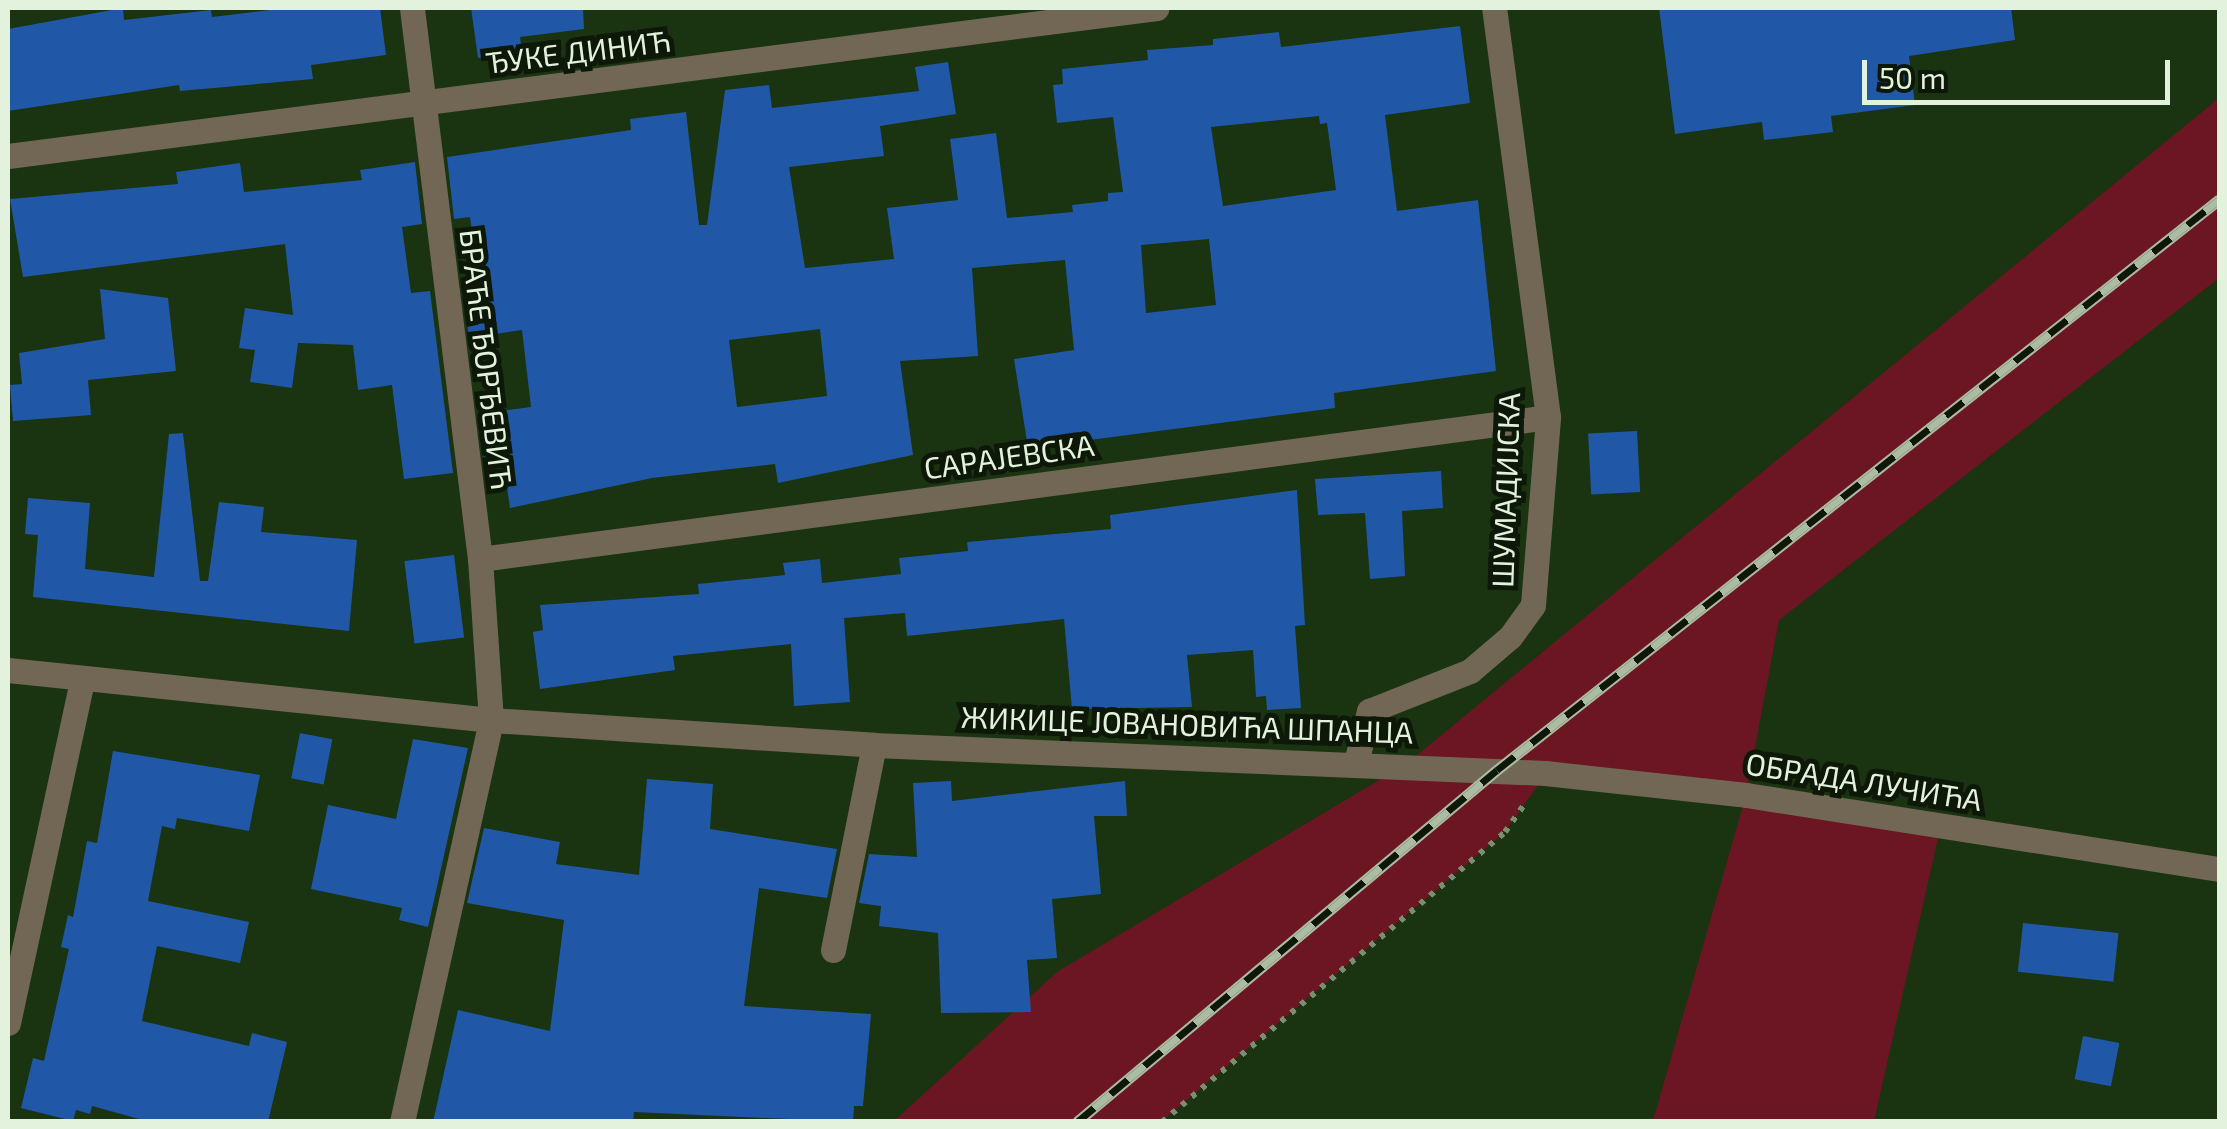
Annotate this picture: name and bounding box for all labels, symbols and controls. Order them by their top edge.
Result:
street label: ЂУКЕ ДИНИЋ [484,22,672,80]
scale bar [1867,40,2174,102]
text: 50 m [1879,59,1946,95]
street label: БРАЋЕ ЂОРЂЕВИЋ [453,227,521,491]
street label: ШУМАДИЈСКА [1484,392,1526,588]
street label: САРАЈЕВСКА [922,426,1096,486]
street label: ЖИКИЦЕ ЈОВАНОВИЋА ШПАНЦА [960,698,1414,750]
street label: ОБРАДА ЛУЧИЋА [1743,745,1985,817]

